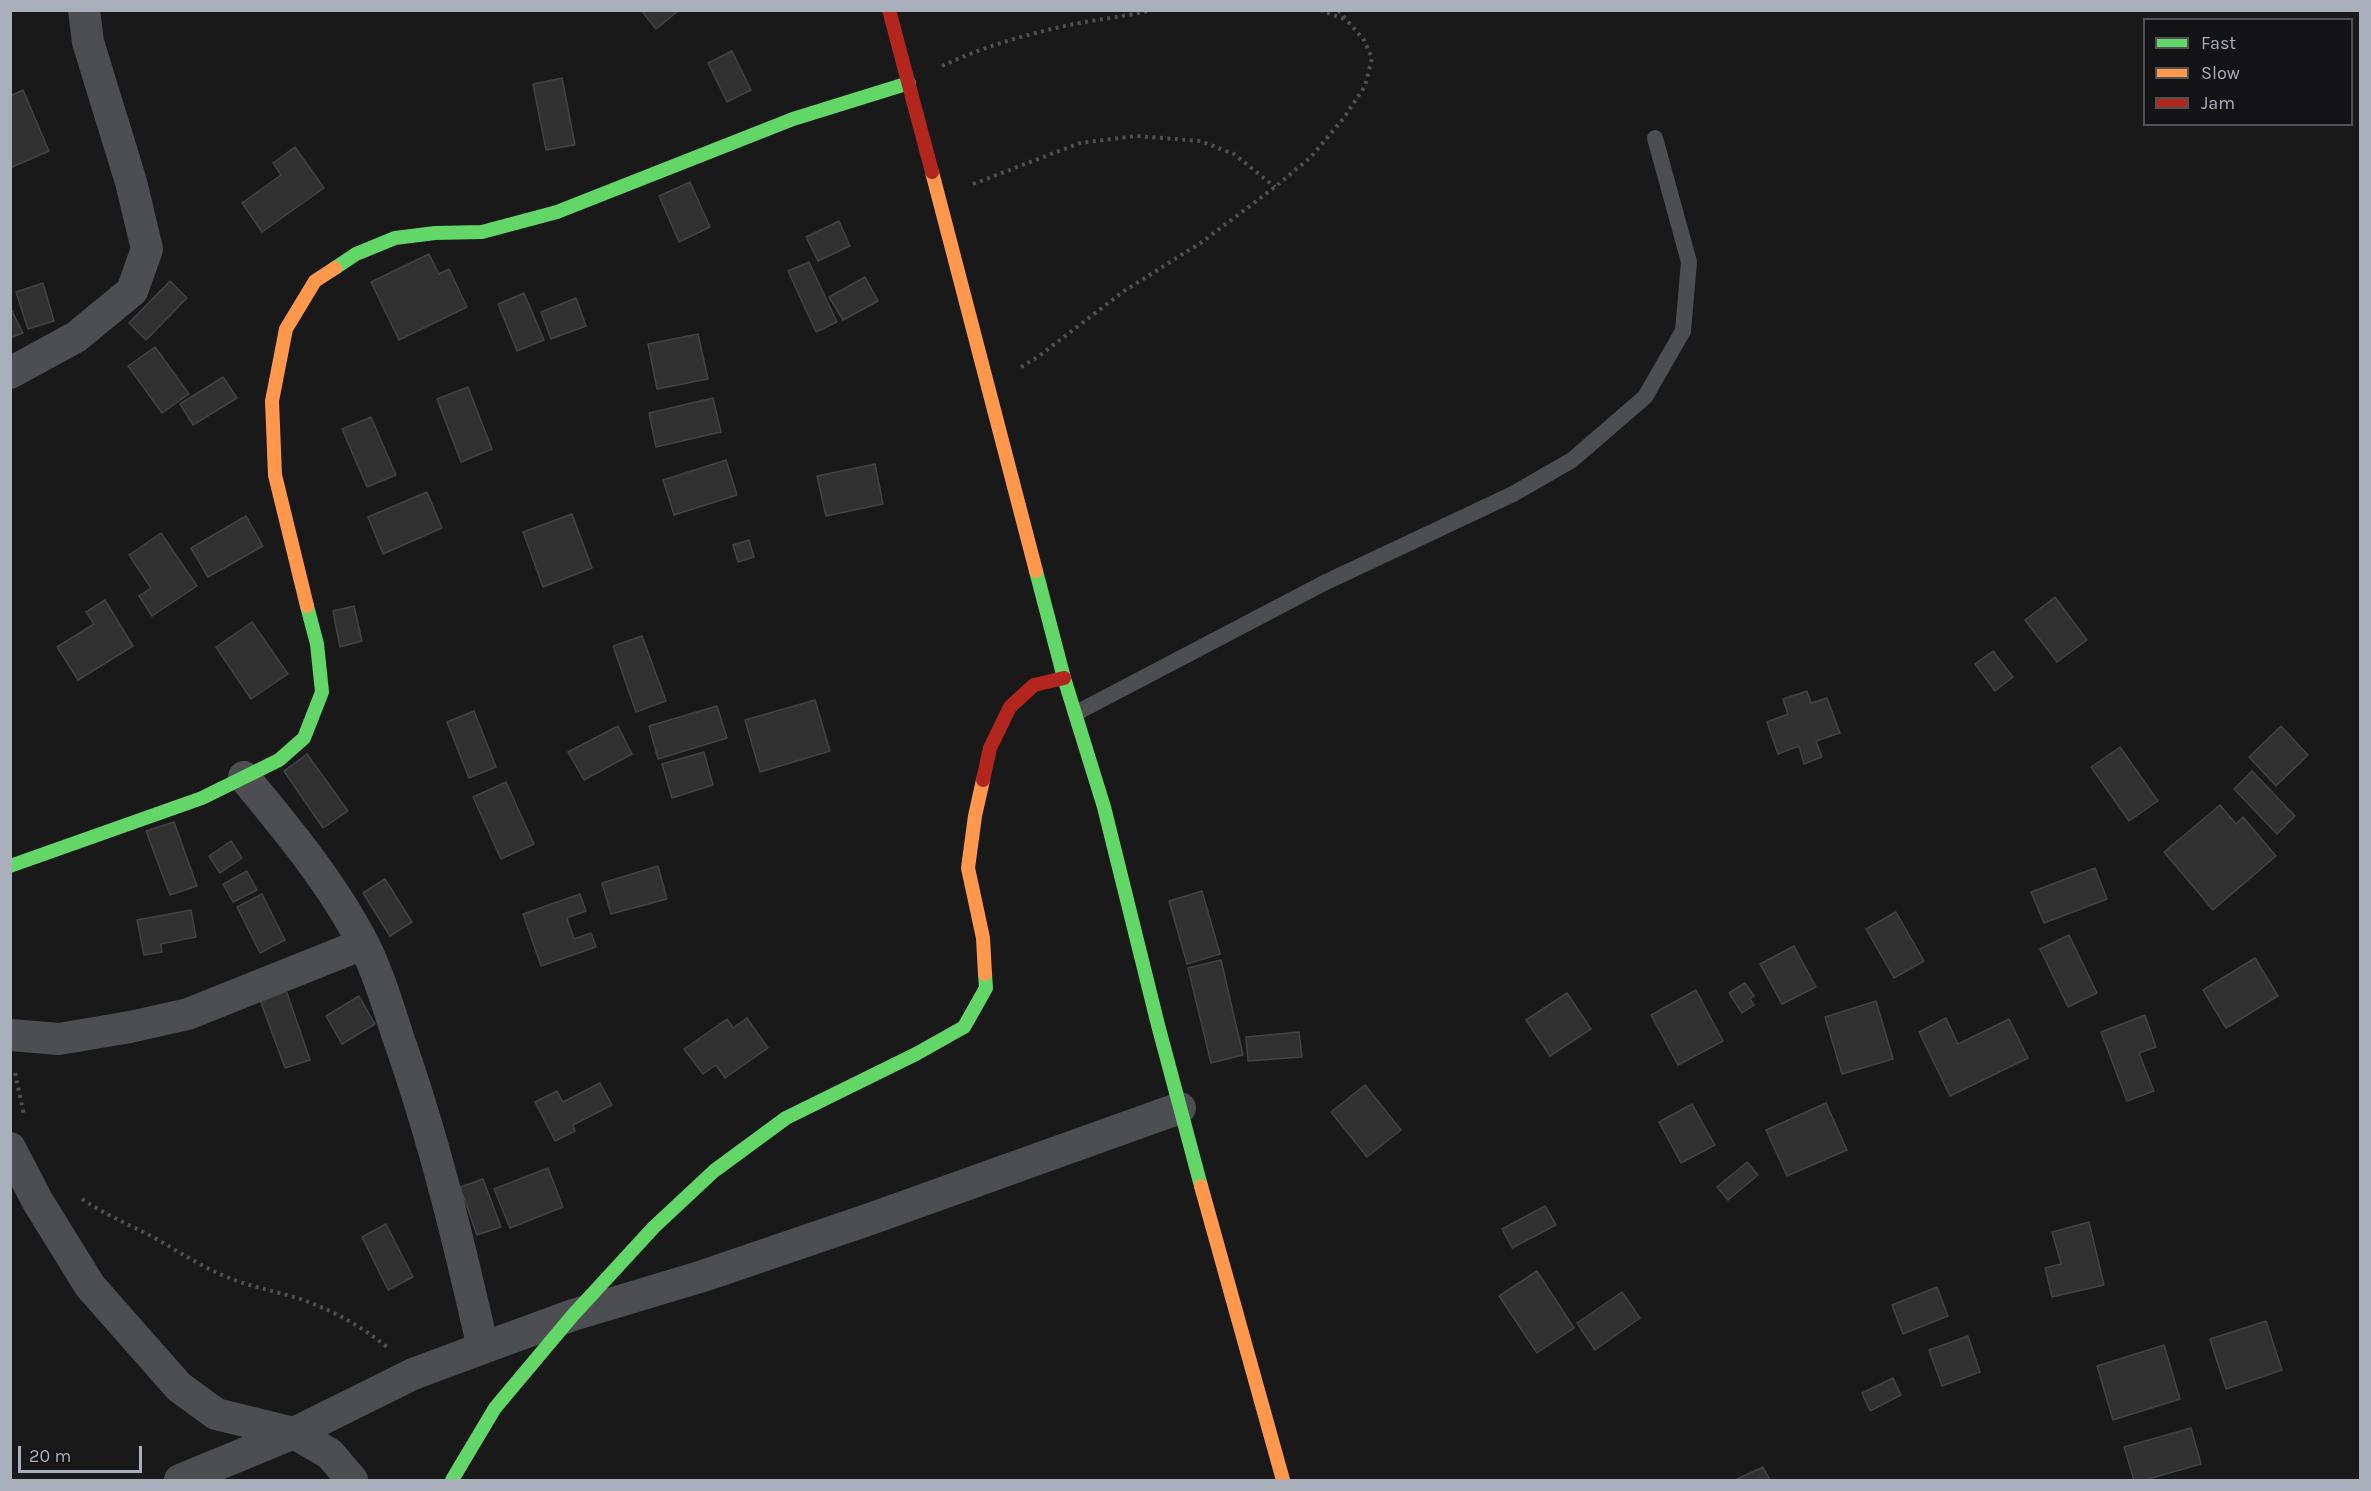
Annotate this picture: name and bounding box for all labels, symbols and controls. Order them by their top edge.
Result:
legend [2143,18,2353,126]
text: Fast [2201,32,2236,54]
text: Slow [2201,62,2240,84]
text: Jam [2201,92,2235,114]
scale bar [21,1434,146,1472]
text: 20 m [29,1445,71,1467]

